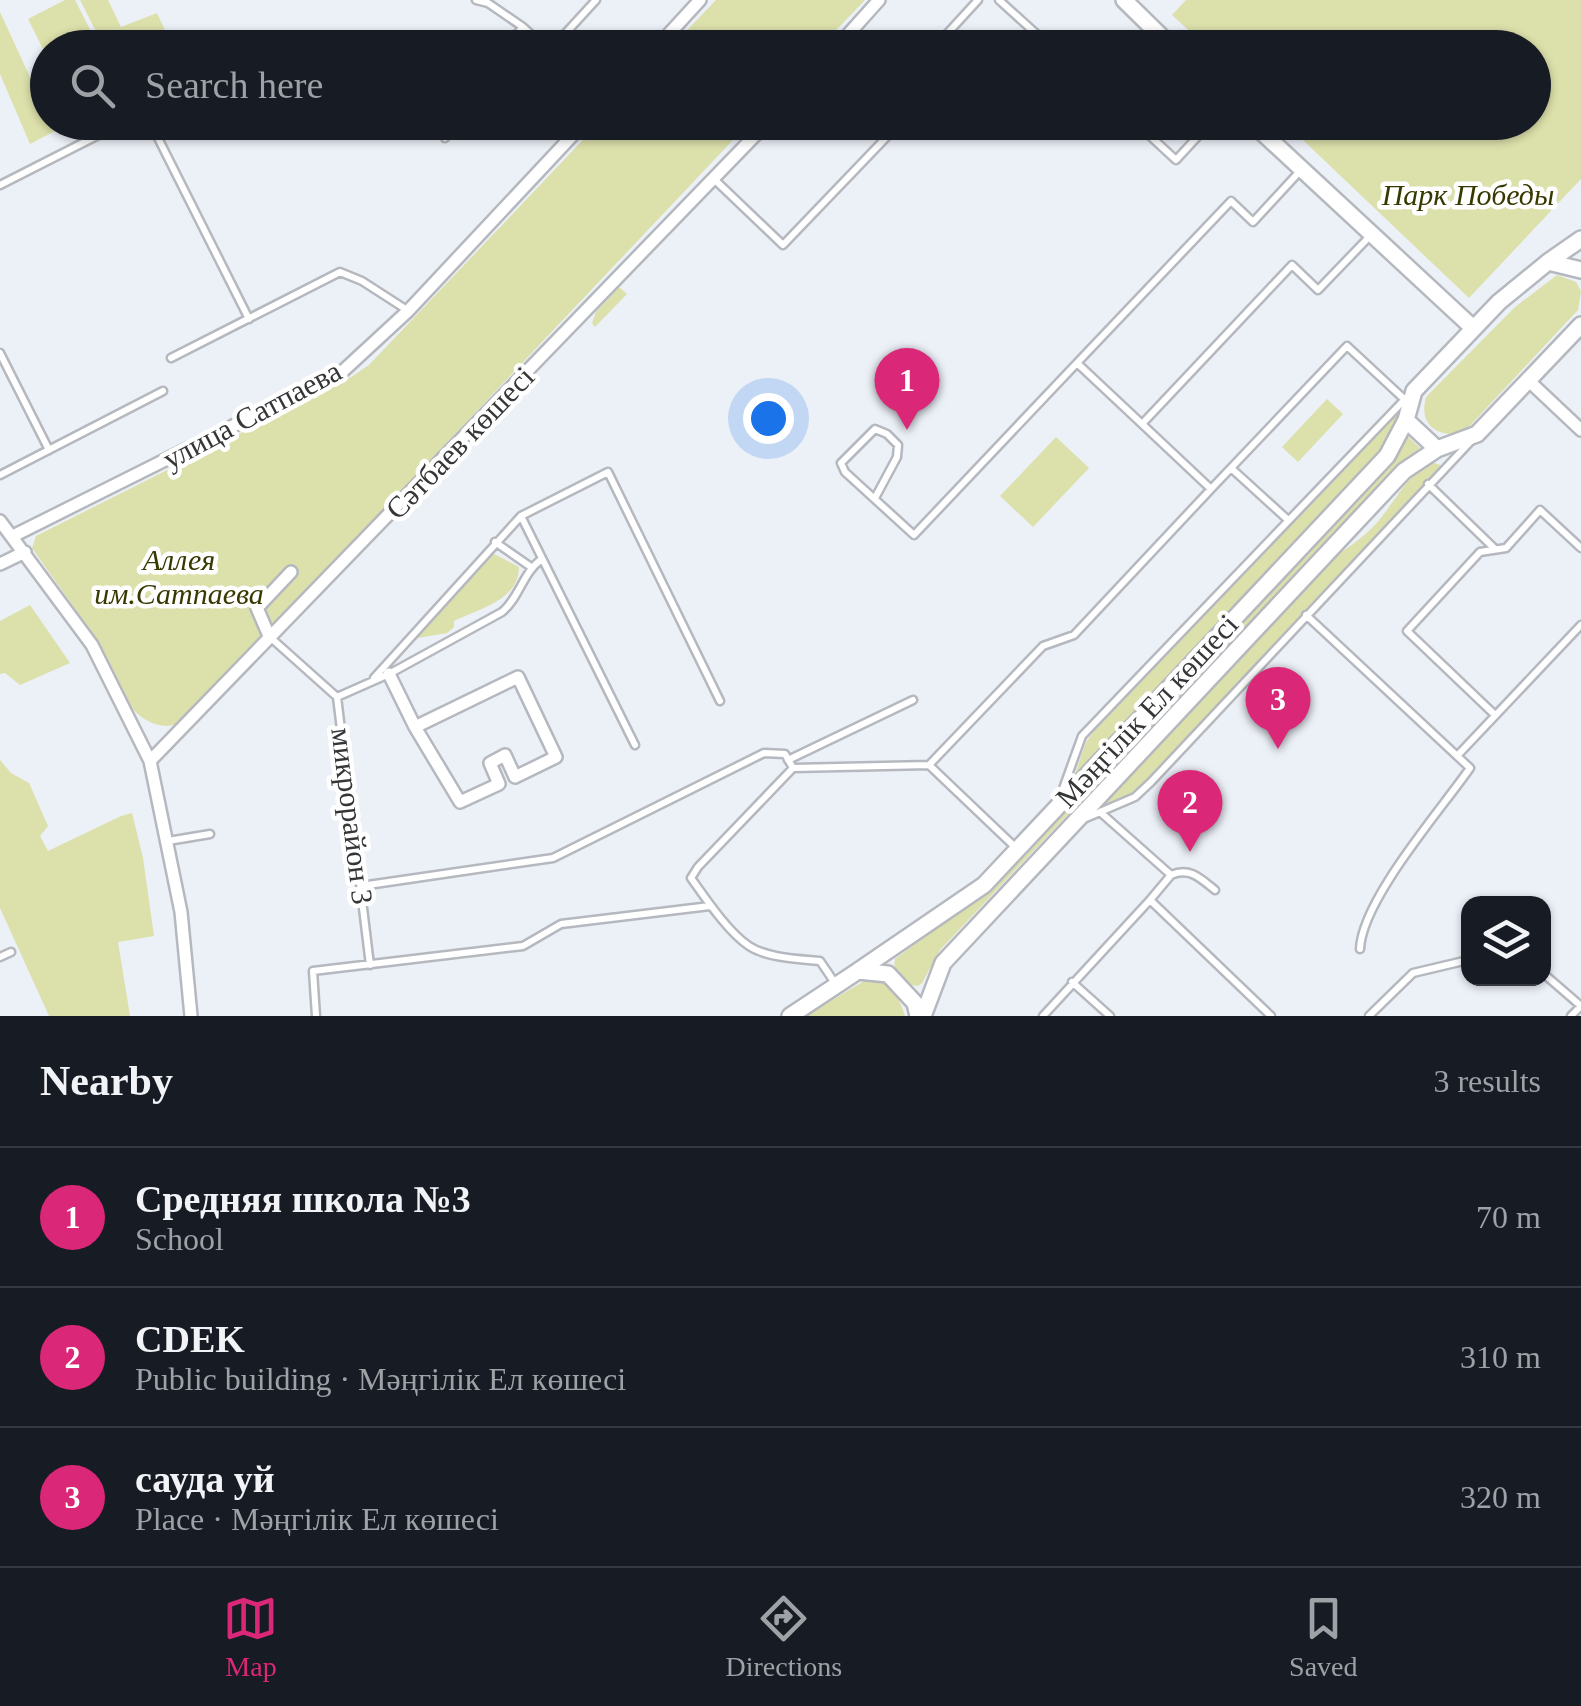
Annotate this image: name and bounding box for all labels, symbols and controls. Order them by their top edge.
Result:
search box [30,30,1551,140]
icon: search [65,58,120,113]
text: Search here [145,64,323,106]
park label: Парк Победы [1381,178,1554,211]
pin: 1 [874,348,940,430]
street label: улица Сатпаева [157,354,346,475]
street label: Сәтбаев көшесі [379,360,540,525]
your location [743,393,794,444]
park label: Аллея им.Сатпаева [94,543,264,610]
street label: Мәңгілік Ел көшесі [1049,608,1244,814]
pin: 3 [1246,666,1310,749]
street label: микрорайон 3 [325,726,380,906]
pin: 2 [1158,770,1222,852]
map controls [1461,896,1551,986]
button: layers [1461,896,1551,986]
text: Nearby [40,1058,173,1104]
text: 3 results [1433,1063,1541,1099]
text: Средняя школа №3 [135,1178,471,1220]
text: 1 [65,1199,81,1235]
text: 70 m [1476,1199,1541,1235]
text: School [135,1221,224,1257]
text: CDEK [135,1318,245,1360]
text: 2 [65,1339,81,1375]
text: 310 m [1460,1339,1541,1375]
text: Public building · Мәңгілік Ел көшесі [135,1361,626,1397]
text: сауда уй [135,1458,275,1500]
text: 3 [65,1479,81,1515]
text: 320 m [1460,1479,1541,1515]
text: Place · Мәңгілік Ел көшесі [135,1501,499,1537]
tab: Map [223,1591,278,1683]
tab: Directions [725,1591,842,1683]
tab: Saved [1289,1591,1358,1683]

